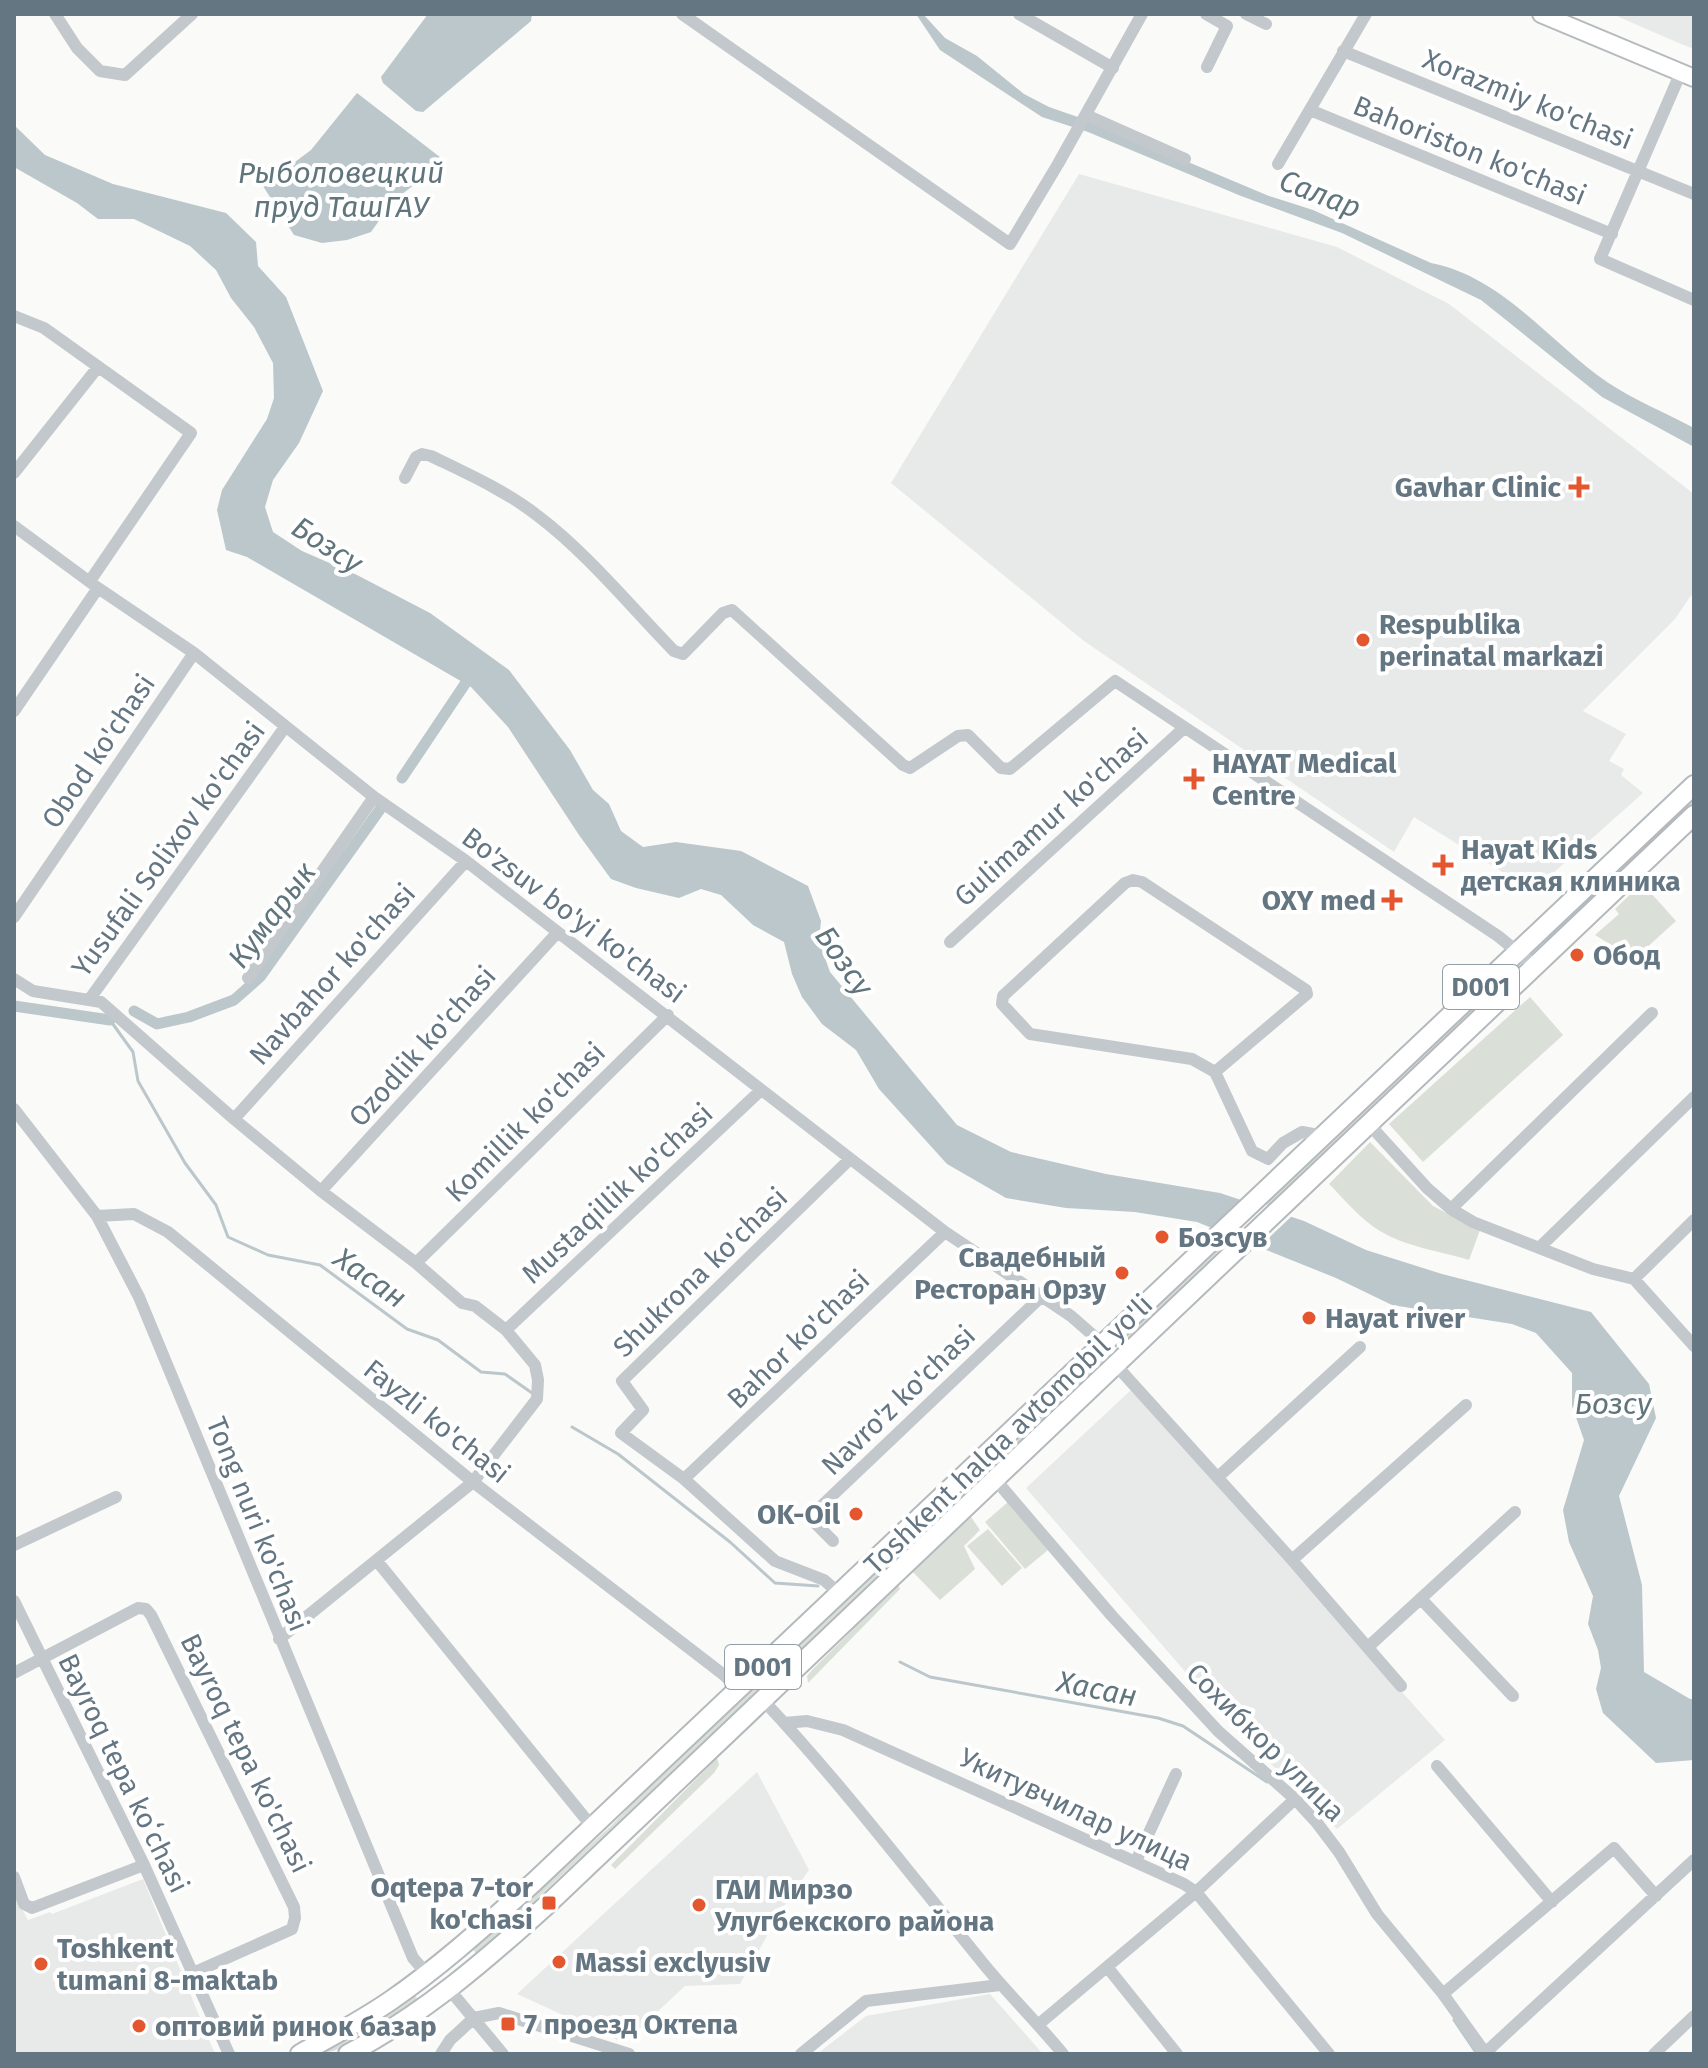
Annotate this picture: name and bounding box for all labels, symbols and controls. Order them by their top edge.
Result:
street label: Xorazmiy ko'chasi [1418,42,1637,157]
street label: Bahoriston ko'chasi [1348,89,1591,212]
water label: Рыболовецкий пруд ТашГАУ [238,155,444,225]
water label: Салар [1274,162,1366,226]
place label: Gavhar Clinic [1395,471,1562,504]
marker: Gavhar Clinic [1568,476,1590,498]
water label: Бозсу [285,509,370,582]
place label: Respublika perinatal markazi [1379,608,1604,673]
marker: Respublika perinatal markazi [1354,631,1372,649]
street label: Obod ko'chasi [35,668,162,834]
street label: Yusufali Solixov ko'chasi [65,715,272,983]
street label: Gulimamur ko'chasi [948,722,1155,913]
place label: HAYAT Medical Centre [1212,747,1397,812]
marker: HAYAT Medical Centre [1183,768,1205,790]
street label: Bo'zsuv bo'yi ko'chasi [455,821,692,1010]
place label: Hayat Kids детская клиника [1461,833,1681,898]
marker: Hayat Kids детская клиника [1432,854,1454,876]
water label: Кумарык [220,855,324,975]
street label: Navbahor ko'chasi [242,877,422,1072]
place label: OXY med [1262,884,1376,917]
marker: OXY med [1383,891,1401,909]
water label: Бозсу [807,919,882,1004]
place label: Обод [1593,939,1660,972]
marker: Обод [1568,946,1586,964]
street label: Ozodlik ko'chasi [342,960,503,1133]
road number: D001 [1443,965,1519,1009]
street label: Komillik ko'chasi [439,1036,612,1209]
street label: Mustaqillik ko'chasi [515,1096,720,1290]
street label: Shukrona ko'chasi [606,1181,794,1364]
place label: Бозсув [1178,1221,1268,1254]
marker: Бозсув [1153,1228,1171,1246]
water label: Хасан [326,1239,413,1316]
place label: Свадебный Ресторан Орзу [914,1241,1106,1306]
street label: Bahor ko'chasi [720,1263,876,1415]
marker: Свадебный Ресторан Орзу [1113,1264,1131,1282]
street label: Toshkent halqa avtomobil yo'li [857,1288,1159,1581]
place label: Hayat river [1325,1302,1466,1335]
marker: Hayat river [1300,1309,1318,1327]
street label: Navro'z ko'chasi [815,1319,982,1482]
street label: Fayzli ko'chasi [357,1353,516,1490]
water label: Бозсу [1574,1386,1653,1422]
street label: Tong nuri ko'chasi [199,1412,316,1636]
place label: OK-Oil [757,1498,841,1531]
marker: OK-Oil [847,1505,865,1523]
street label: Bayroq tepa ko'chasi [173,1628,318,1878]
road number: D001 [725,1645,801,1689]
street label: Bayroq tepa koʻchasi [51,1648,196,1898]
street label: Сохибкор улица [1180,1656,1352,1828]
water label: Хасан [1053,1663,1140,1714]
street label: Укитувчилар улица [954,1741,1197,1878]
place label: Oqtepa 7-tor ko'chasi [370,1871,534,1936]
place label: ГАИ Мирзо Улугбекского района [714,1873,994,1938]
marker: Oqtepa 7-tor ko'chasi [540,1894,558,1912]
marker: ГАИ Мирзо Улугбекского района [690,1896,708,1914]
place label: Toshkent tumani 8-maktab [57,1932,278,1997]
place label: Massi exclyusiv [575,1946,771,1979]
marker: Massi exclyusiv [550,1953,568,1971]
marker: Toshkent tumani 8-maktab [32,1955,50,1973]
place label: 7 проезд Октепа [524,2008,738,2041]
place label: оптовий ринок базар [155,2010,437,2043]
marker: 7 проезд Октепа [499,2015,517,2033]
marker: оптовий ринок базар [130,2017,148,2035]

